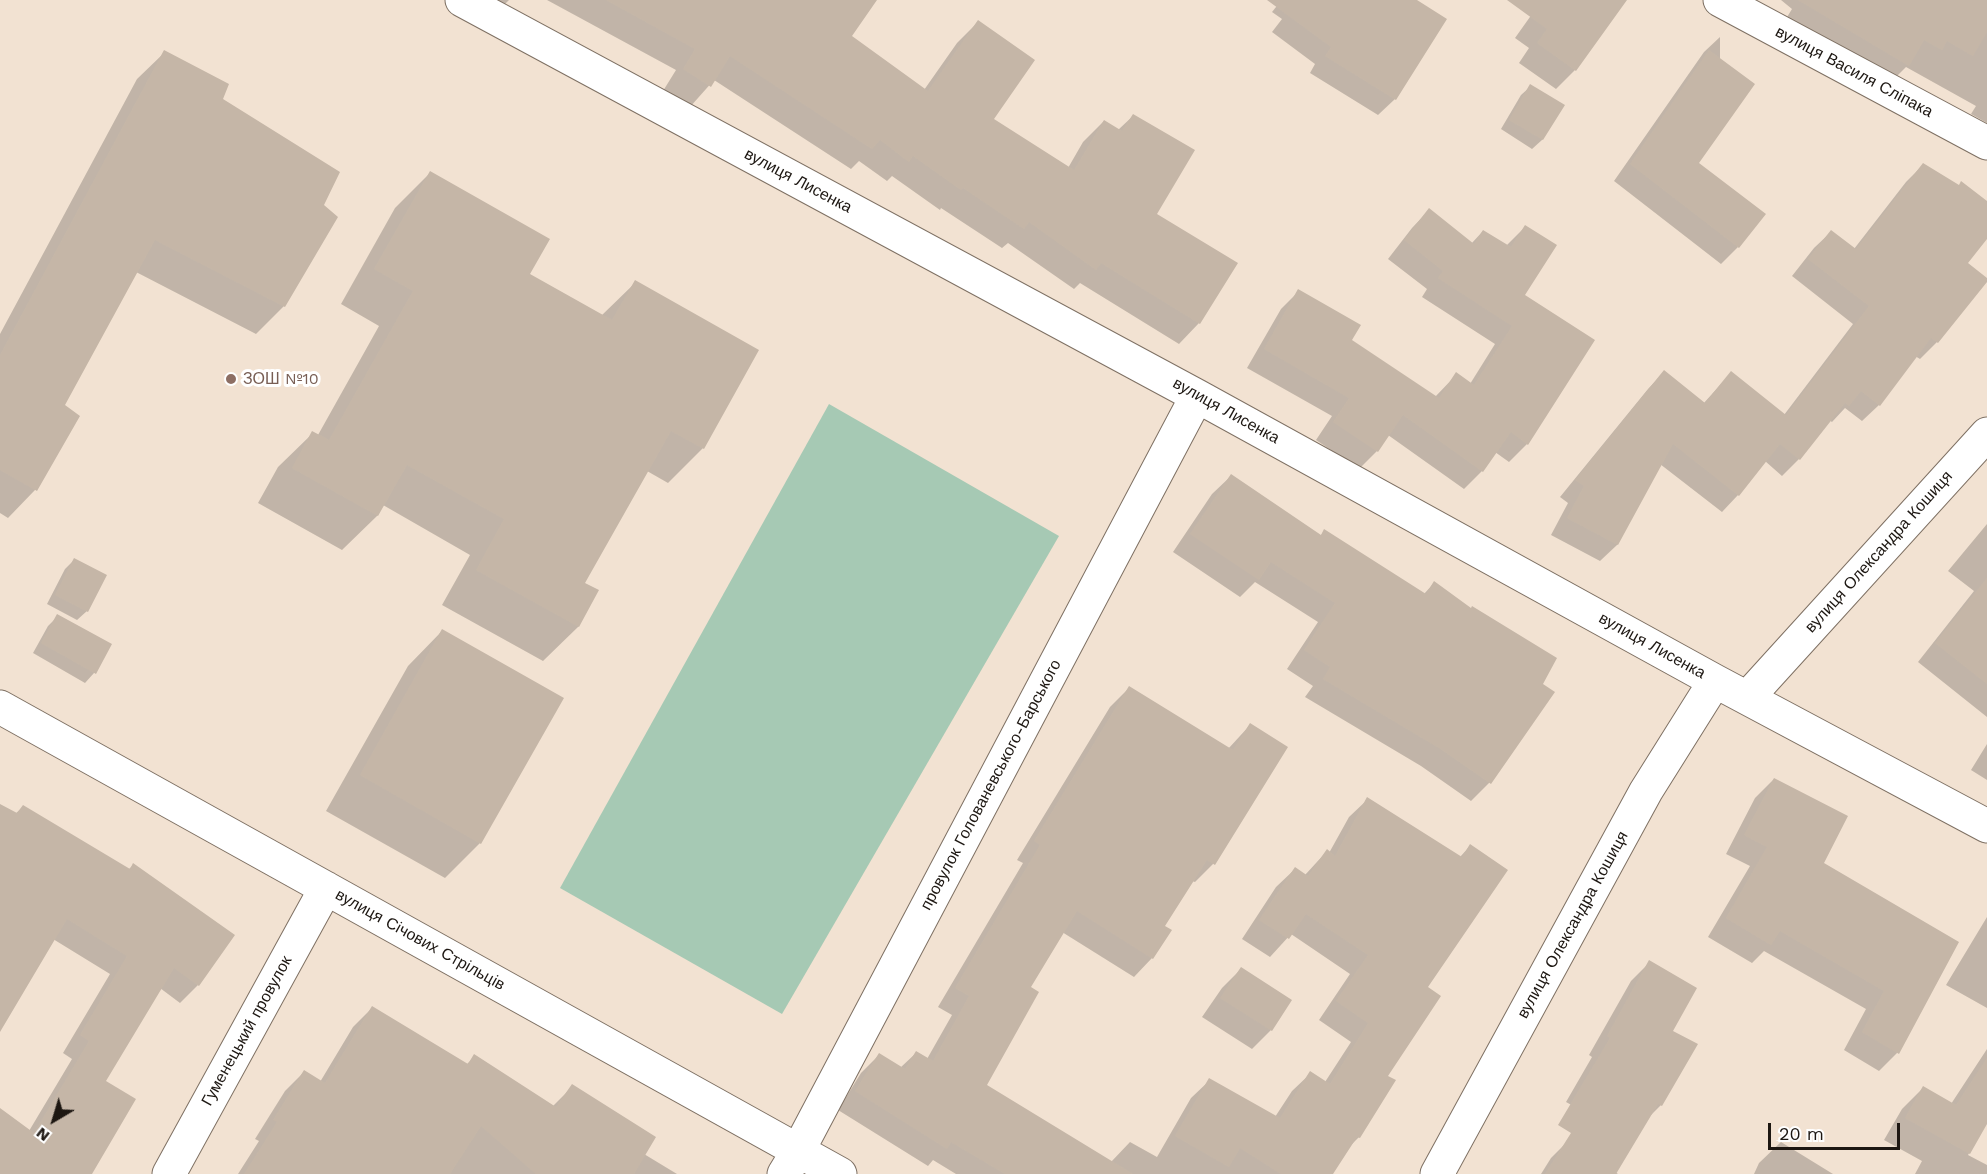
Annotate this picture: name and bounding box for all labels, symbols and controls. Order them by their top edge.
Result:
street label: вулиця Василя Сліпака [1772,22,1936,122]
street label: вулиця Лисенка [741,145,855,217]
place label: ЗОШ №10 [243,369,319,389]
marker: ЗОШ №10 [224,372,238,386]
street label: вулиця Лисенка [1169,374,1283,448]
street label: вулиця Олександра Кошиця [1801,467,1957,637]
street label: вулиця Лисенка [1595,609,1709,683]
street label: провулок Голованевського-Барського [917,656,1065,914]
street label: вулиця Олександра Кошиця [1513,828,1633,1022]
street label: вулиця Січових Стрільців [332,885,508,995]
street label: Гуменецький провулок [198,953,296,1109]
north arrow [24,1090,84,1150]
scale bar [1771,1111,1903,1149]
text: N [32,1123,53,1146]
text: 20 m [1779,1123,1824,1144]

